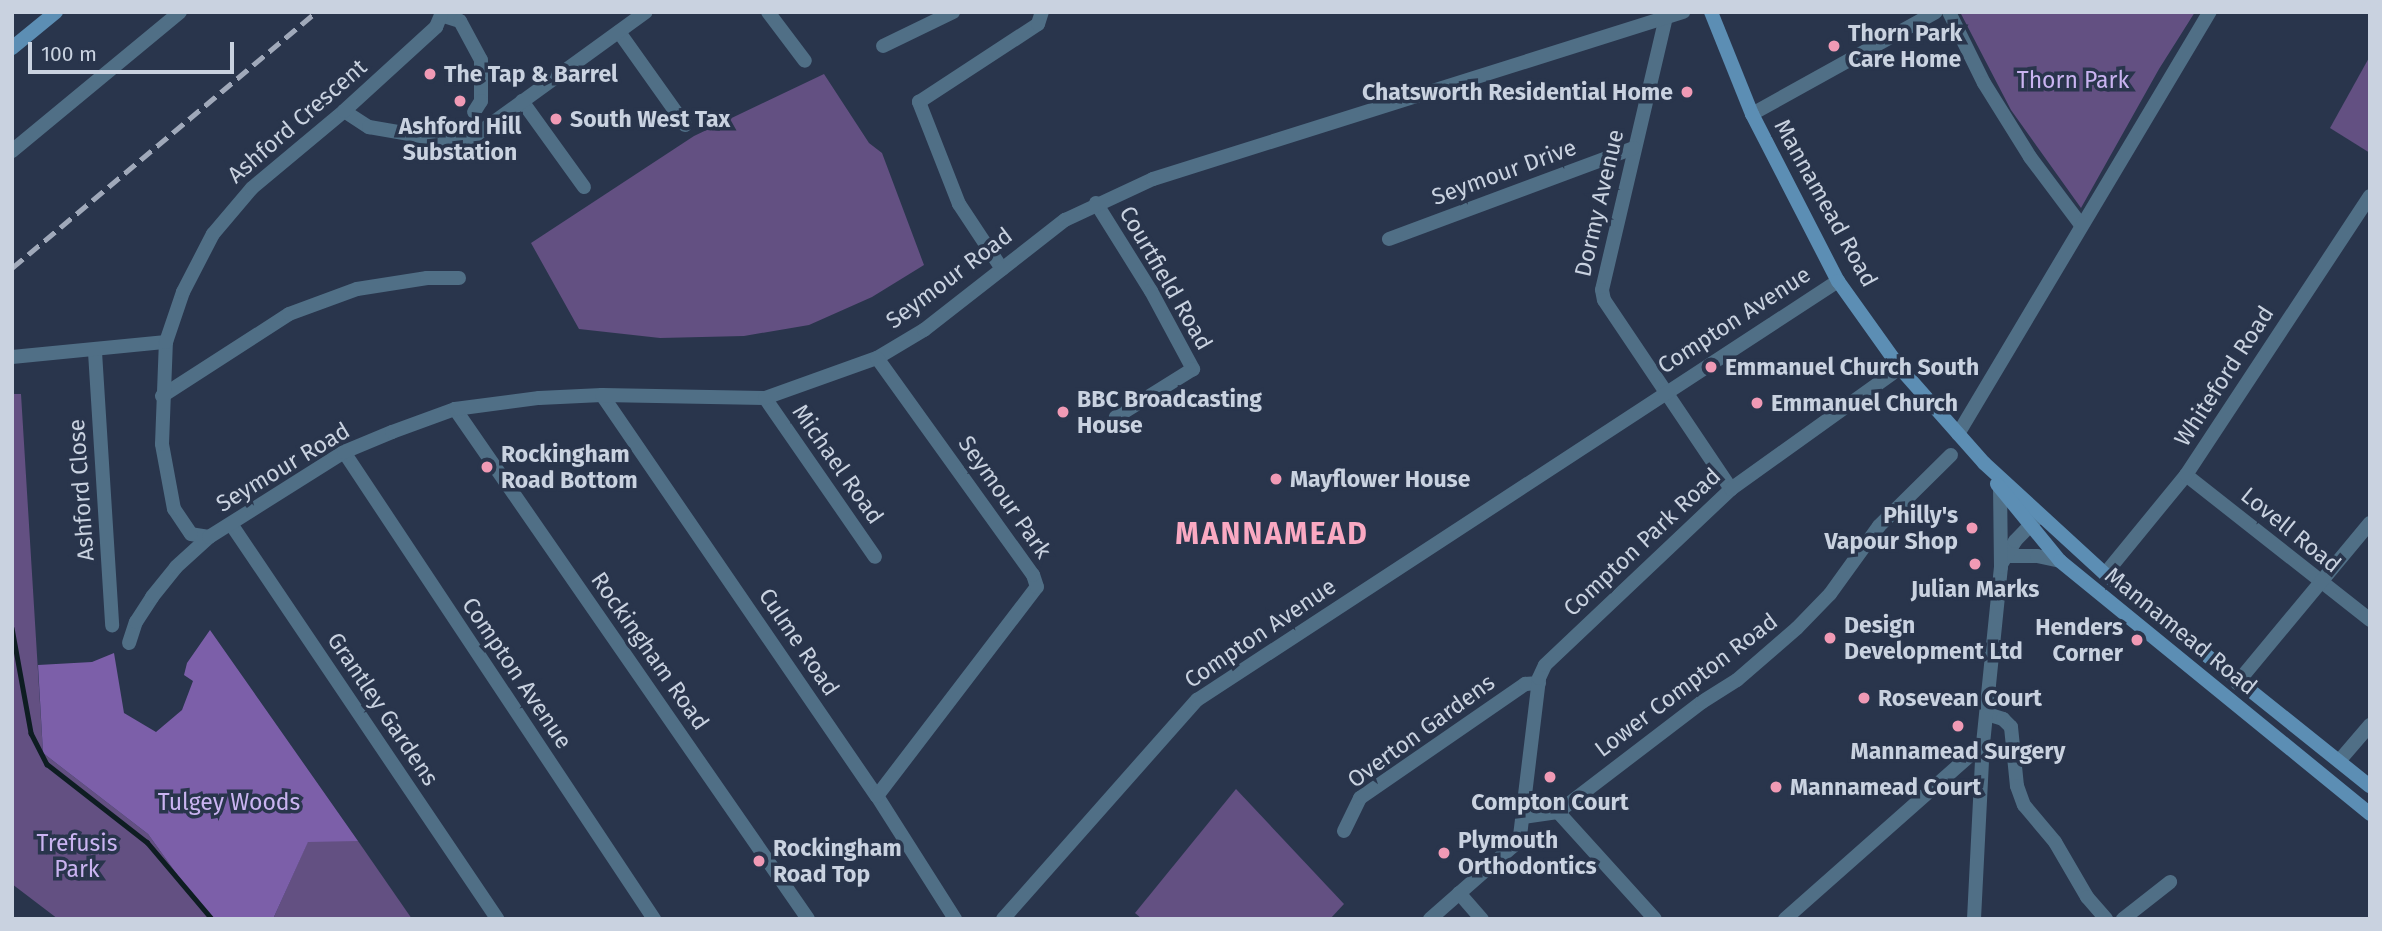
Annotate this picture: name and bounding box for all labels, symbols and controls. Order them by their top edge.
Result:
place label: Thorn Park Care Home [1848,19,1962,73]
scale bar [32,28,238,72]
marker: Thorn Park Care Home [1826,38,1842,54]
text: 100 m [41,41,97,67]
street label: Ashford Crescent [222,53,372,189]
place label: The Tap & Barrel [444,60,618,88]
marker: The Tap & Barrel [422,66,438,82]
park label: Thorn Park [2017,66,2129,94]
place label: Chatsworth Residential Home [1362,78,1673,106]
marker: Chatsworth Residential Home [1679,84,1695,100]
marker: Ashford Hill Substation [452,93,468,109]
place label: South West Tax [570,105,730,133]
marker: South West Tax [548,111,564,127]
place label: Ashford Hill Substation [399,112,521,166]
street label: Mannamead Road [1769,114,1883,292]
street label: Dormy Avenue [1569,127,1629,279]
street label: Seymour Drive [1428,133,1580,211]
street label: Courtfield Road [1114,201,1218,355]
street label: Seymour Road [880,222,1018,334]
street label: Compton Avenue [1652,260,1816,380]
street label: Whiteford Road [2168,301,2280,451]
place label: Emmanuel Church South [1725,353,1979,381]
marker: Emmanuel Church South [1703,359,1719,375]
place label: BBC Broadcasting House [1077,385,1262,439]
place label: Emmanuel Church [1771,389,1958,417]
marker: Emmanuel Church [1749,395,1765,411]
street label: Michael Road [787,399,889,529]
marker: BBC Broadcasting House [1055,404,1071,420]
street label: Seymour Road [211,416,355,518]
street label: Ashford Close [62,418,100,562]
street label: Seymour Park [953,430,1057,564]
place label: Rockingham Road Bottom [501,440,638,494]
marker: Rockingham Road Bottom [479,459,495,475]
street label: Compton Park Road [1558,462,1726,622]
place label: Mayflower House [1290,465,1470,493]
marker: Mayflower House [1268,471,1284,487]
street label: Lovell Road [2235,481,2347,579]
place label: Philly's Vapour Shop [1825,501,1958,555]
district label: MANNAMEAD [1176,516,1368,552]
marker: Philly's Vapour Shop [1964,520,1980,536]
marker: Julian Marks [1967,556,1983,572]
street label: Mannamead Road [2100,561,2262,701]
street label: Rockingham Road [585,567,715,735]
street label: Compton Avenue [1179,572,1341,694]
place label: Julian Marks [1911,575,2039,603]
street label: Culme Road [753,583,845,701]
street label: Compton Avenue [456,592,578,754]
street label: Lower Compton Road [1589,607,1783,763]
place label: Design Development Ltd [1844,611,2023,665]
place label: Henders Corner [2035,613,2123,667]
street label: Grantley Gardens [322,627,444,791]
marker: Design Development Ltd [1822,630,1838,646]
marker: Henders Corner [2129,632,2145,648]
street label: Overton Gardens [1342,668,1500,794]
place label: Rosevean Court [1878,684,2042,712]
marker: Rosevean Court [1856,690,1872,706]
marker: Mannamead Surgery [1950,718,1966,734]
place label: Mannamead Surgery [1851,737,2065,765]
marker: Compton Court [1542,769,1558,785]
place label: Mannamead Court [1790,773,1981,801]
marker: Mannamead Court [1768,779,1784,795]
park label: Tulgey Woods [158,788,300,816]
place label: Compton Court [1471,788,1629,816]
place label: Plymouth Orthodontics [1458,826,1597,880]
park label: Trefusis Park [37,829,117,883]
place label: Rockingham Road Top [773,834,902,888]
marker: Plymouth Orthodontics [1436,845,1452,861]
marker: Rockingham Road Top [751,853,767,869]

